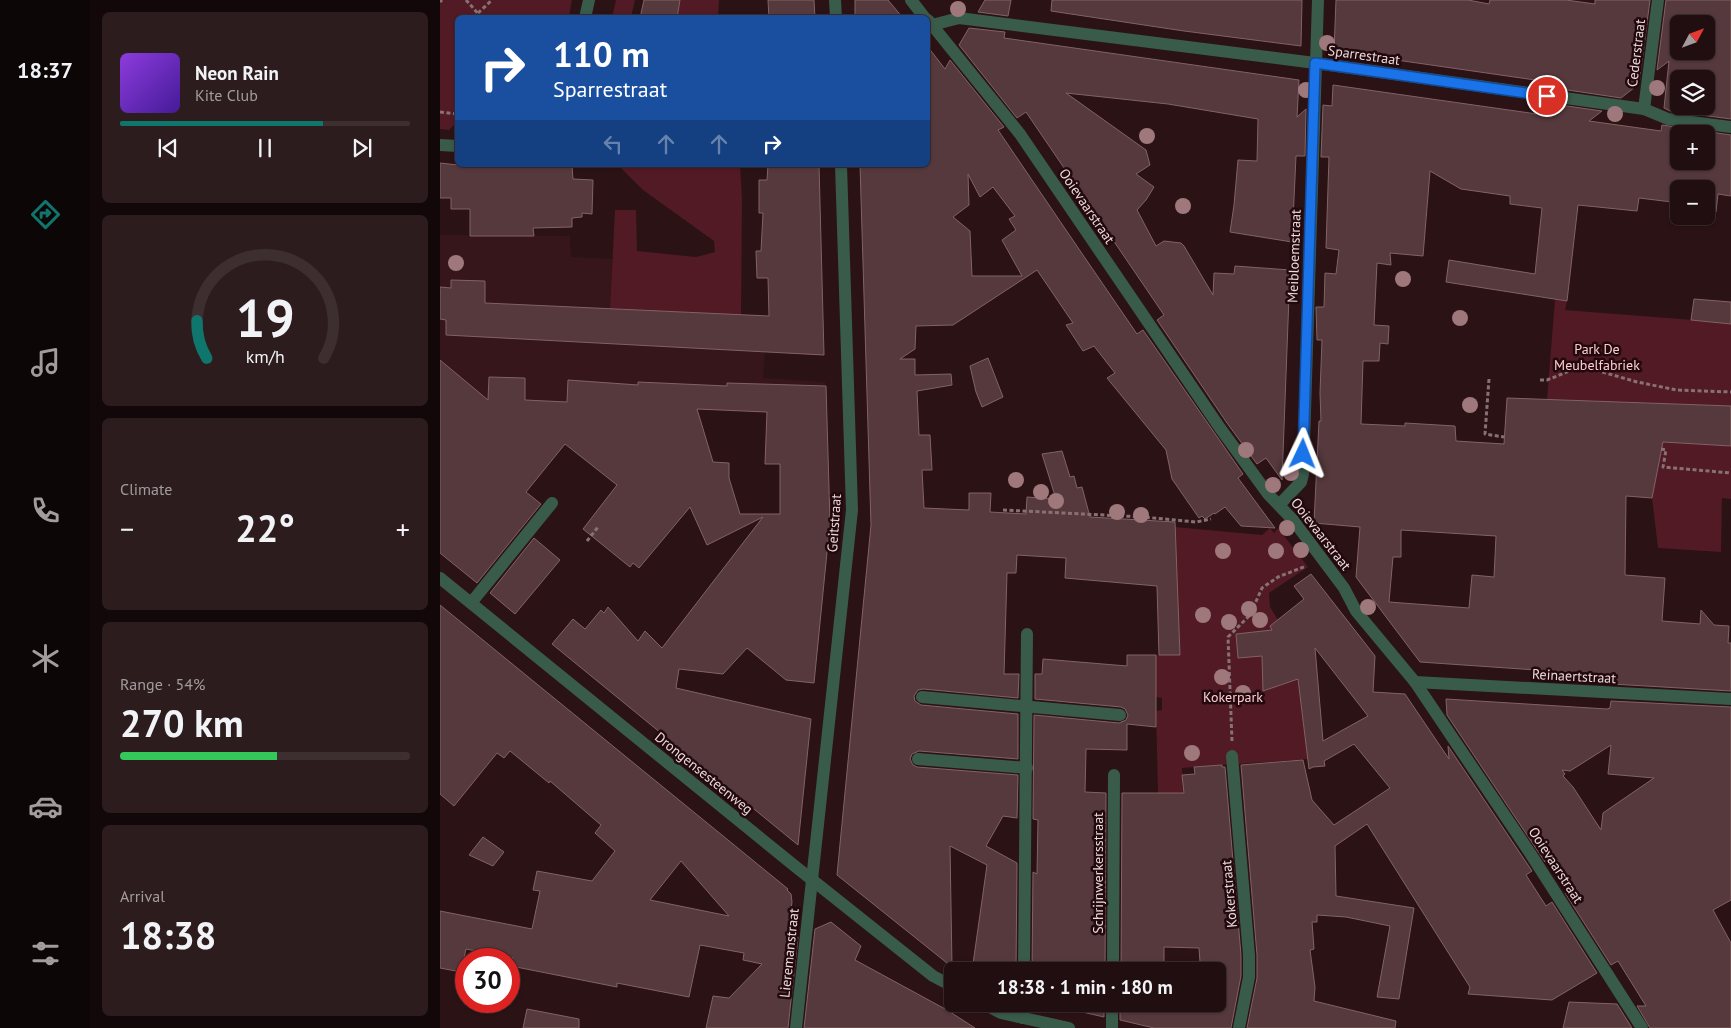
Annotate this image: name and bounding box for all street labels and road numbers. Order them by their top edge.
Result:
street label: Cederstraat [1623,18,1649,88]
street label: Sparrestraat [1327,41,1401,69]
street label: Ooievaarstraat [1055,165,1119,247]
street label: Meibloemstraat [1283,209,1305,303]
street label: Geitstraat [823,493,845,553]
street label: Ooievaarstraat [1287,494,1355,574]
street label: Reinaertstraat [1531,665,1617,687]
street label: Drongensesteenweg [651,728,757,818]
street label: Schrijnwerkersstraat [1089,812,1107,934]
street label: Ooievaarstraat [1525,824,1587,907]
street label: Kokerstraat [1217,859,1241,929]
street label: Lieremanstraat [775,907,803,999]

